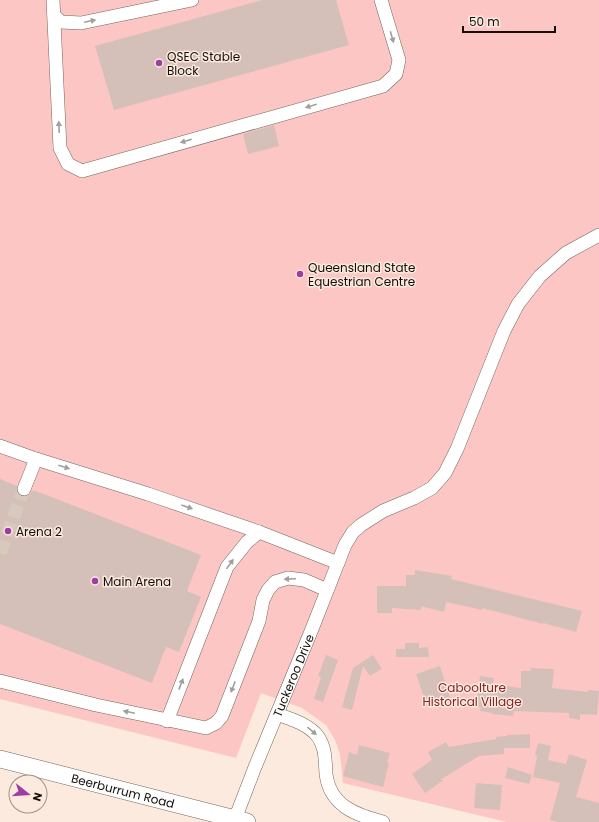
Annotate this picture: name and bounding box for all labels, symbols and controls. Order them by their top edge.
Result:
scale bar [463,8,555,34]
text: 50 m [469,13,500,30]
one-way arrow [84,18,96,24]
one-way arrow [389,32,395,44]
place label: QSEC Stable Block [167,48,240,79]
marker: QSEC Stable Block [154,58,164,68]
one-way arrow [305,103,317,109]
one-way arrow [56,121,63,133]
one-way arrow [180,139,192,145]
place label: Queensland State Equestrian Centre [308,259,415,290]
marker: Queensland State Equestrian Centre [295,269,305,279]
one-way arrow [58,464,70,470]
one-way arrow [182,504,194,510]
place label: Arena 2 [16,523,62,540]
marker: Arena 2 [3,526,13,536]
one-way arrow [226,559,234,569]
place label: Main Arena [103,573,171,590]
marker: Main Arena [90,576,100,586]
one-way arrow [284,576,296,583]
street label: Tuckeroo Drive [268,631,318,719]
one-way arrow [179,678,185,690]
park label: Caboolture Historical Village [422,679,522,710]
one-way arrow [230,681,236,693]
one-way arrow [123,709,136,715]
one-way arrow [306,726,317,735]
street label: Beerburrum Road [70,769,177,812]
north arrow [8,774,48,814]
text: N [29,791,46,803]

